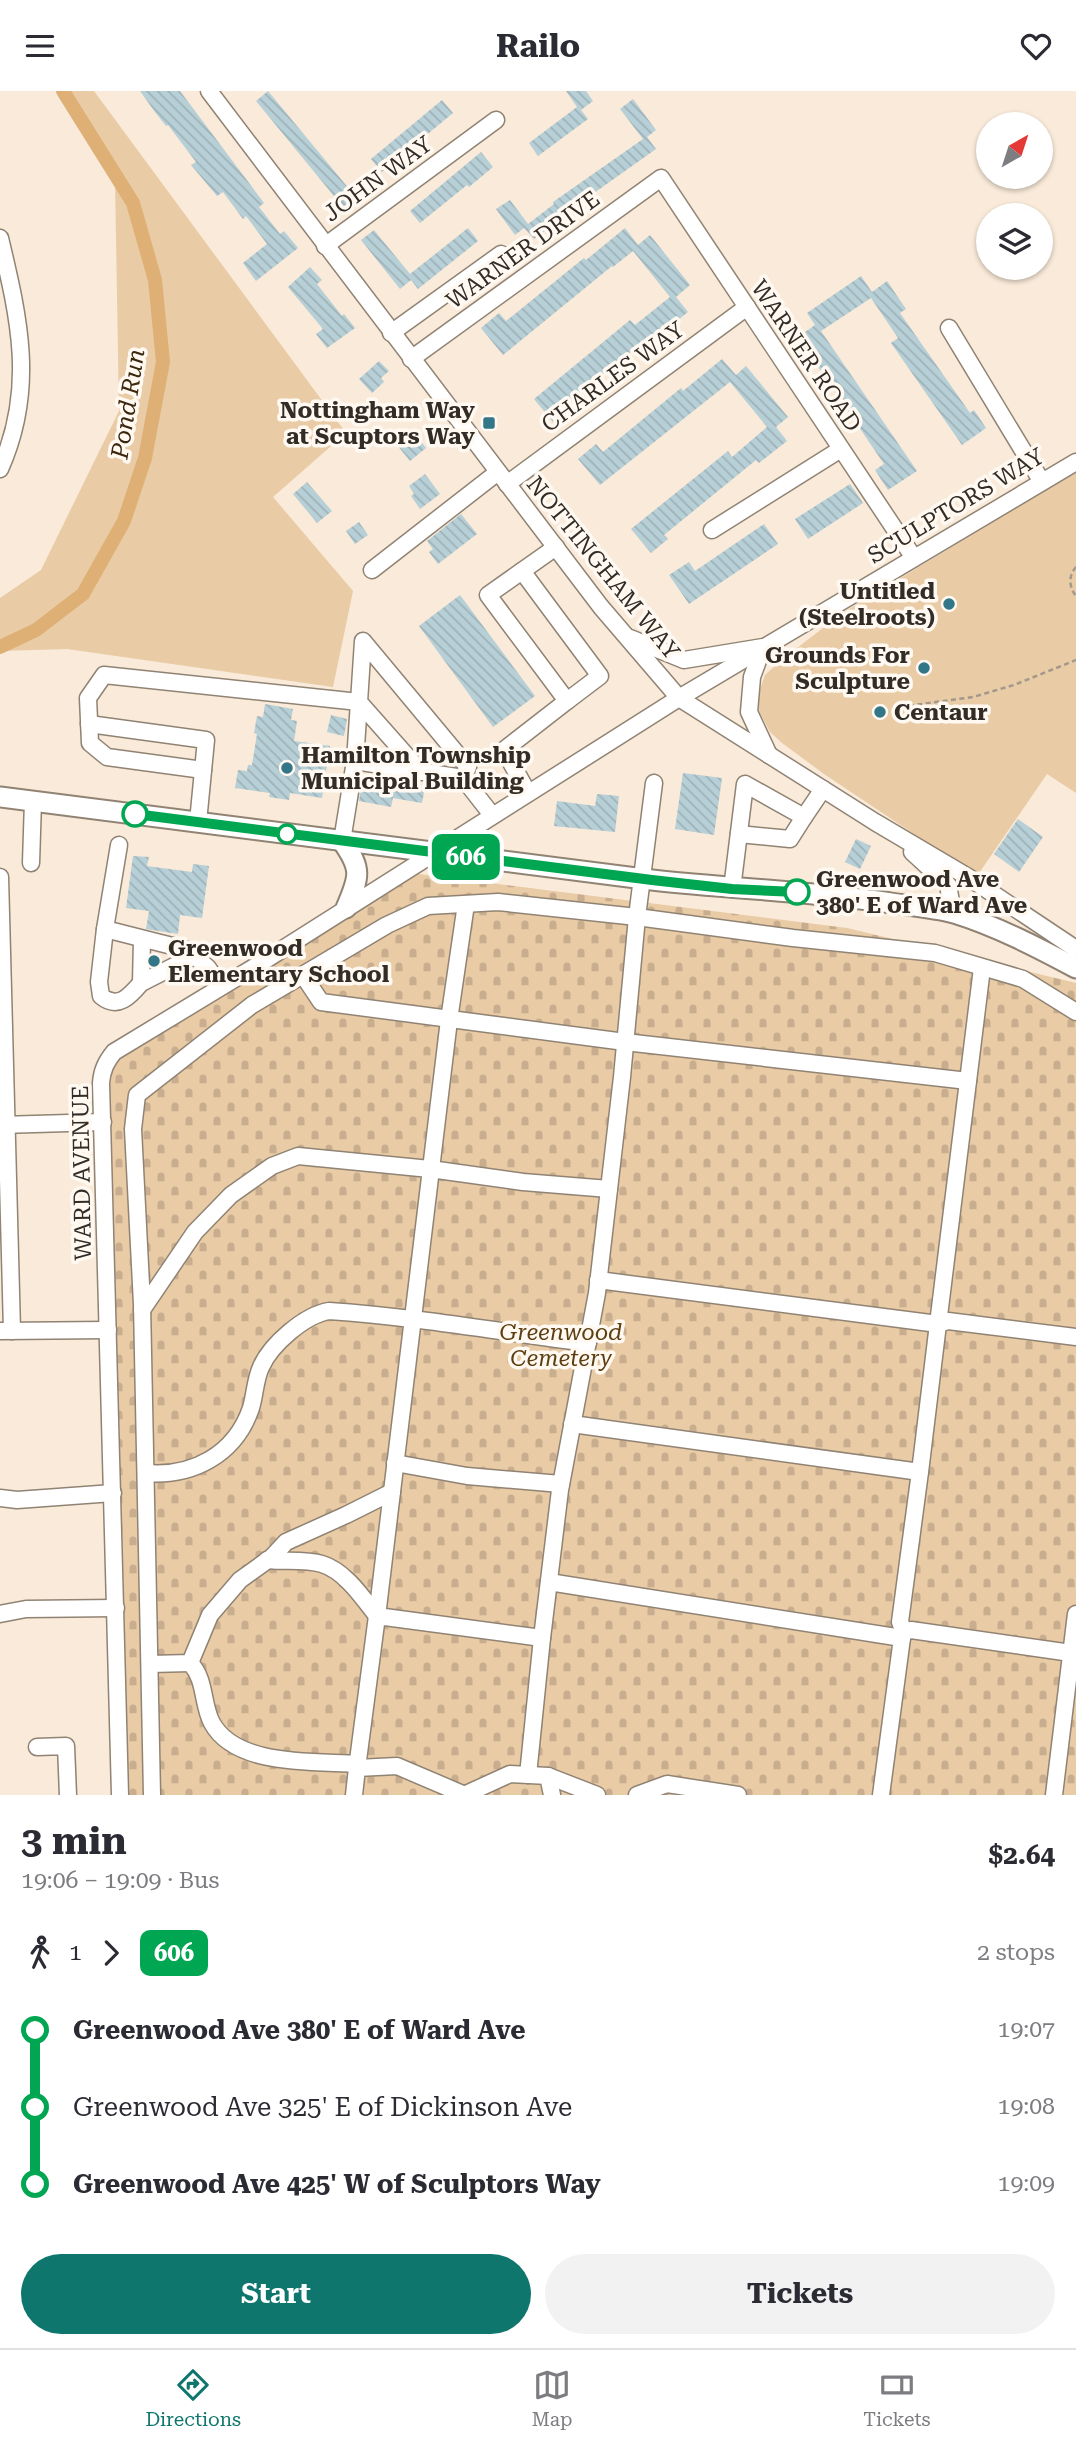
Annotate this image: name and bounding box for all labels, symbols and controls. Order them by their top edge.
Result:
icon: menu [21,27,59,65]
text: Railo [496,27,580,65]
icon: heart [1017,27,1055,65]
north arrow [976,112,1054,189]
map controls [976,112,1053,280]
street label: JOHN WAY [318,130,438,227]
street label: WARNER DRIVE [441,185,605,315]
button: layers [976,203,1053,280]
street label: WARNER ROAD [745,275,867,437]
street label: CHARLES WAY [536,316,690,438]
water label: Pond Run [105,347,151,462]
place label: Nottingham Way at Scuptors Way [280,397,475,450]
marker: Nottingham Way at Scuptors Way [481,415,497,431]
street label: SCULPTORS WAY [863,443,1049,569]
street label: NOTTINGHAM WAY [521,471,685,665]
place label: Untitled (Steelroots) [799,578,935,631]
marker: Untitled (Steelroots) [941,596,957,612]
place label: Grounds For Sculpture [765,642,910,695]
marker: Grounds For Sculpture [916,660,932,676]
place label: Centaur [894,699,988,726]
marker: Centaur [872,704,888,720]
place label: Hamilton Township Municipal Building [301,742,531,795]
marker: Hamilton Township Municipal Building [279,760,295,776]
unlabelled marker [122,801,148,827]
unlabelled marker [277,824,297,844]
line badge: 606 [426,834,506,880]
text: 606 [446,843,486,871]
place label: Greenwood Ave 380' E of Ward Ave [816,866,1027,919]
marker: Greenwood Ave 380' E of Ward Ave [784,879,810,905]
place label: Greenwood Elementary School [168,935,390,988]
marker: Greenwood Elementary School [146,953,162,969]
street label: WARD AVENUE [67,1085,97,1261]
park label: Greenwood Cemetery [500,1319,622,1372]
text: 3 min [21,1819,127,1863]
text: $2.64 [989,1840,1055,1870]
text: 19:06 – 19:09 · Bus [21,1867,219,1894]
icon: walk [21,1934,59,1972]
icon: forward [92,1934,130,1972]
text: 1 [69,1939,82,1966]
text: 606 [154,1939,194,1967]
text: 2 stops [977,1939,1055,1966]
text: Greenwood Ave 380' E of Ward Ave [73,2015,526,2045]
text: 19:07 [998,2016,1055,2043]
text: Greenwood Ave 325' E of Dickinson Ave [73,2092,572,2122]
text: 19:08 [998,2093,1055,2120]
text: Greenwood Ave 425' W of Sculptors Way [73,2169,601,2199]
text: 19:09 [998,2170,1055,2197]
button: Start [21,2254,531,2334]
button: Tickets [545,2254,1055,2334]
tab: Directions [145,2366,241,2431]
tab: Map [532,2366,572,2431]
tab: Tickets [863,2366,931,2431]

